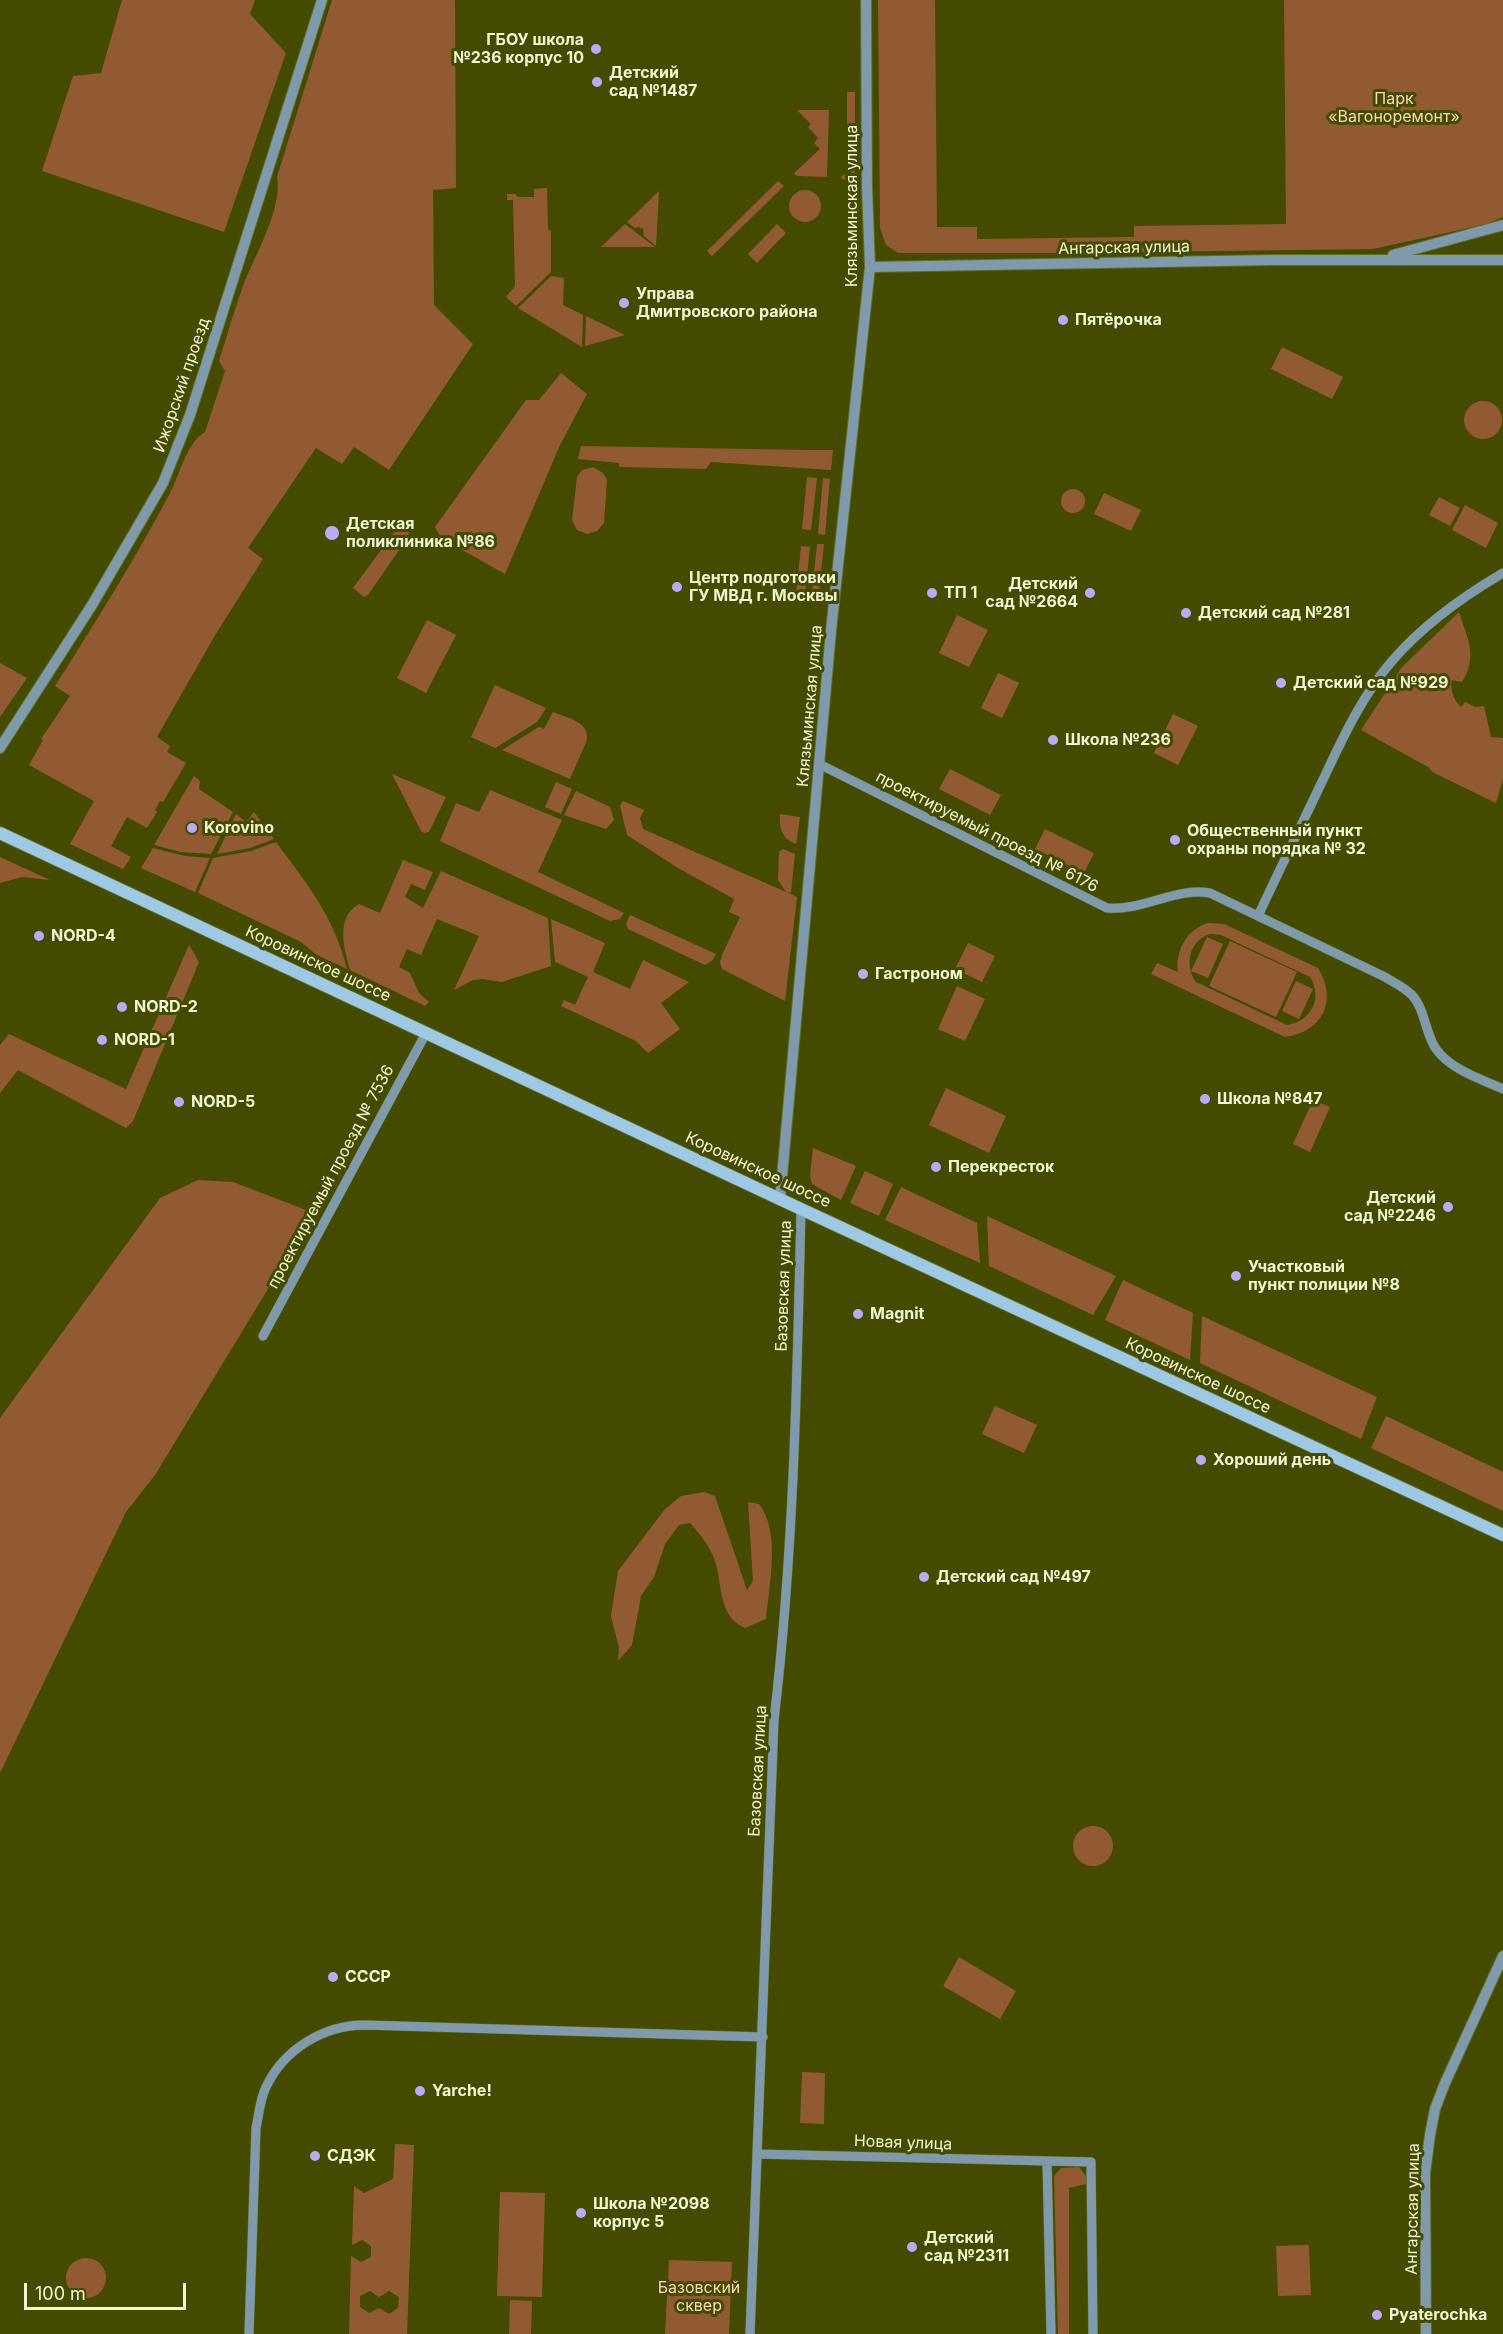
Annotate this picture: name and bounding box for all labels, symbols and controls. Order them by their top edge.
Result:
place label: ГБОУ школа №236 корпус 10 [453,30,584,68]
marker: ГБОУ школа №236 корпус 10 [589,42,603,56]
place label: Детский сад №1487 [609,63,697,101]
marker: Детский сад №1487 [590,75,604,89]
park label: Парк «Вагоноремонт» [1328,89,1460,127]
street label: Клязьминская улица [842,125,862,287]
street label: Ангарская улица [1058,237,1190,259]
place label: Управа Дмитровского района [636,284,817,322]
marker: Управа Дмитровского района [617,296,631,310]
place label: Пятёрочка [1075,310,1162,330]
marker: Пятёрочка [1056,313,1070,327]
street label: Ижорский проезд [150,315,214,455]
place label: Детская поликлиника №86 [346,514,495,552]
marker: Детская поликлиника №86 [323,524,341,542]
place label: Центр подготовки ГУ МВД г. Москвы [689,568,837,606]
place label: Детский сад №2664 [985,574,1078,612]
marker: Центр подготовки ГУ МВД г. Москвы [670,580,684,594]
place label: ТП 1 [944,583,977,603]
marker: ТП 1 [925,586,939,600]
marker: Детский сад №2664 [1083,586,1097,600]
place label: Детский сад №281 [1198,603,1350,623]
marker: Детский сад №281 [1179,606,1193,620]
street label: Клязьминская улица [793,624,827,788]
place label: Детский сад №929 [1293,673,1448,693]
marker: Детский сад №929 [1274,676,1288,690]
place label: Школа №236 [1065,730,1171,750]
marker: Школа №236 [1046,733,1060,747]
street label: проектируемый проезд № 6176 [873,767,1101,897]
place label: Korovino [204,818,274,838]
marker: Korovino [185,821,199,835]
place label: Общественный пункт охраны порядка № 32 [1187,821,1366,859]
marker: Общественный пункт охраны порядка № 32 [1168,833,1182,847]
street label: Коровинское шоссе [242,922,394,1006]
place label: NORD-4 [51,926,116,946]
marker: NORD-4 [32,929,46,943]
place label: Гастроном [875,964,963,984]
marker: Гастроном [856,967,870,981]
place label: NORD-2 [134,997,198,1017]
marker: NORD-2 [115,1000,129,1014]
place label: NORD-1 [114,1030,175,1050]
marker: NORD-1 [95,1033,109,1047]
street label: проектируемый проезд № 7536 [264,1062,398,1292]
place label: Школа №847 [1217,1089,1323,1109]
place label: NORD-5 [191,1092,255,1112]
marker: Школа №847 [1198,1092,1212,1106]
marker: NORD-5 [172,1095,186,1109]
street label: Коровинское шоссе [682,1128,834,1212]
place label: Перекресток [948,1157,1054,1177]
marker: Перекресток [929,1160,943,1174]
place label: Детский сад №2246 [1344,1188,1436,1226]
marker: Детский сад №2246 [1441,1200,1455,1214]
street label: Базовская улица [772,1220,796,1352]
place label: Участковый пункт полиции №8 [1248,1257,1400,1295]
marker: Участковый пункт полиции №8 [1229,1269,1243,1283]
place label: Magnit [870,1304,924,1324]
marker: Magnit [851,1307,865,1321]
street label: Коровинское шоссе [1122,1334,1274,1418]
place label: Хороший день [1213,1450,1331,1470]
marker: Хороший день [1194,1453,1208,1467]
place label: Детский сад №497 [936,1567,1091,1587]
marker: Детский сад №497 [917,1570,931,1584]
street label: Базовская улица [745,1705,771,1837]
place label: СССР [345,1967,391,1987]
marker: СССР [326,1970,340,1984]
place label: Yarche! [432,2081,492,2101]
marker: Yarche! [413,2084,427,2098]
street label: Новая улица [854,2132,952,2154]
street label: Ангарская улица [1402,2143,1424,2275]
place label: СДЭК [327,2146,376,2166]
marker: СДЭК [308,2149,322,2163]
place label: Школа №2098 корпус 5 [593,2194,710,2232]
marker: Школа №2098 корпус 5 [574,2206,588,2220]
place label: Детский сад №2311 [924,2228,1009,2266]
marker: Детский сад №2311 [905,2240,919,2254]
scale bar [27,2271,189,2309]
park label: Базовский сквер [658,2278,740,2316]
text: 100 m [35,2283,86,2304]
place label: Pyaterochka [1389,2305,1487,2325]
marker: Pyaterochka [1370,2308,1384,2322]

